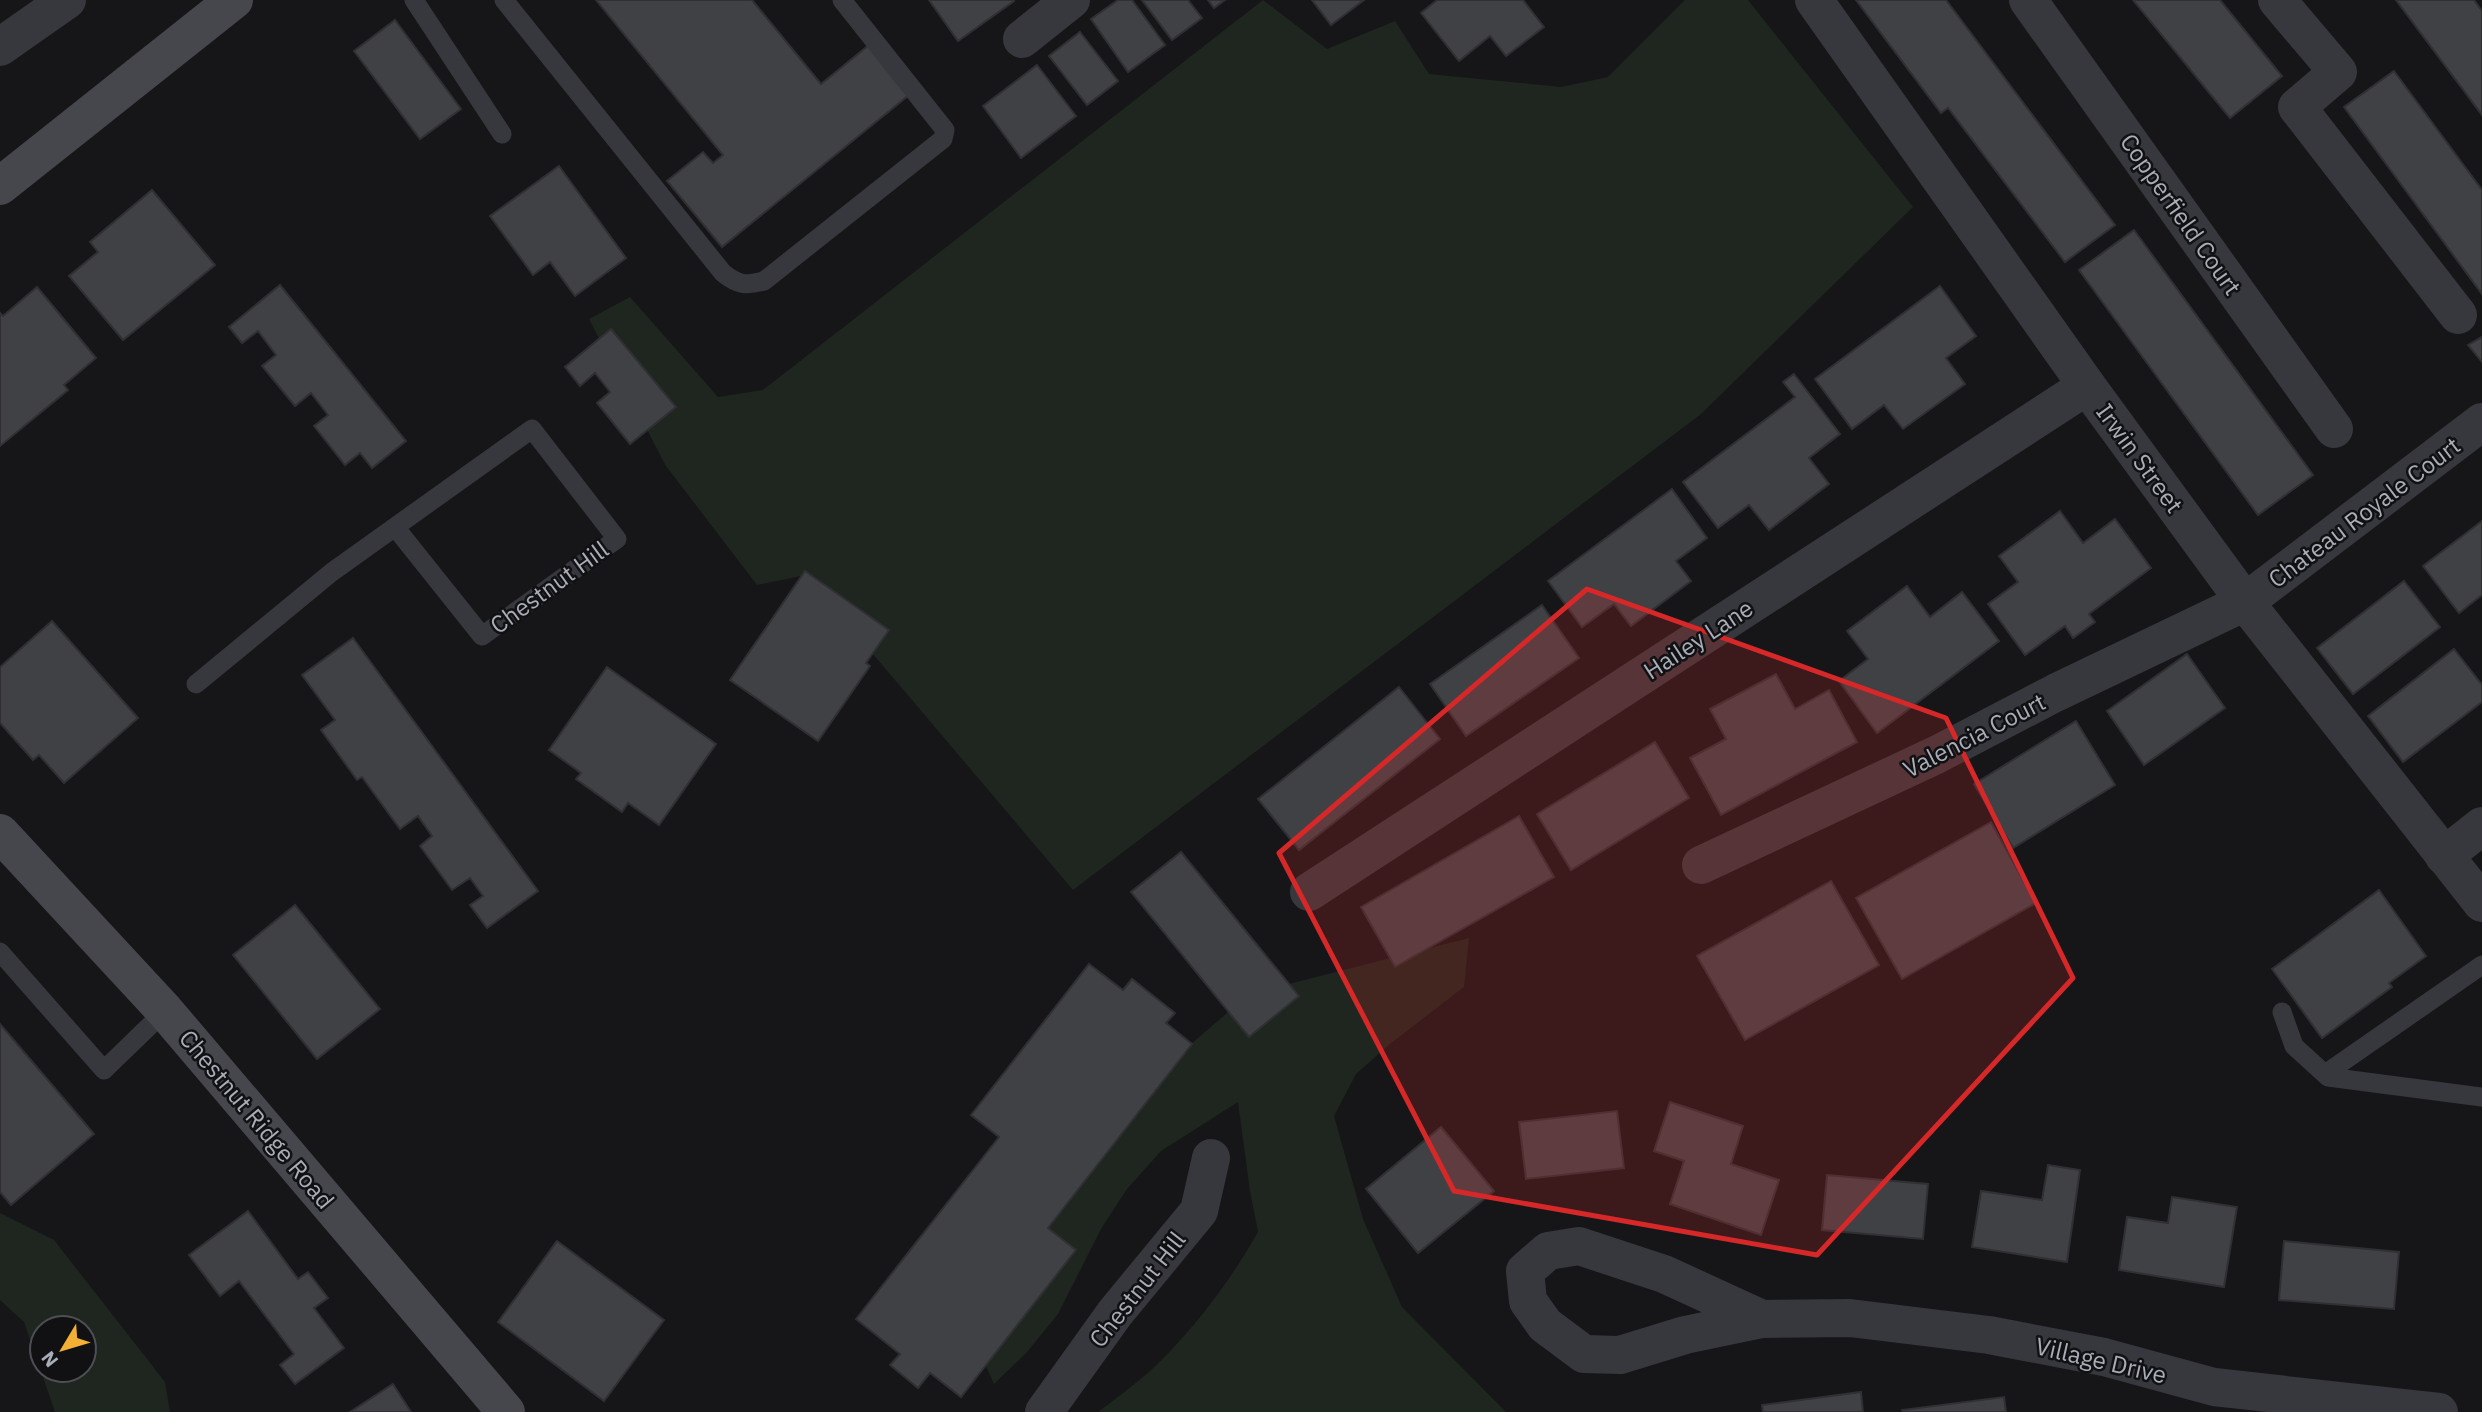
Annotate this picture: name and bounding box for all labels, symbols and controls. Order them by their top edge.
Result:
street label: Copperfield Court [2113,127,2249,301]
street label: Irwin Street [2089,397,2191,519]
street label: Chateau Royale Court [2262,429,2466,595]
street label: Chestnut Hill [483,533,615,641]
street label: Hailey Lane [1637,592,1759,686]
street label: Valencia Court [1897,685,2051,785]
street label: Chestnut Ridge Road [172,1023,342,1215]
street label: Chestnut Hill [1082,1224,1192,1354]
north arrow [28,1314,98,1384]
street label: Village Drive [2032,1329,2170,1391]
text: N [36,1347,63,1372]

